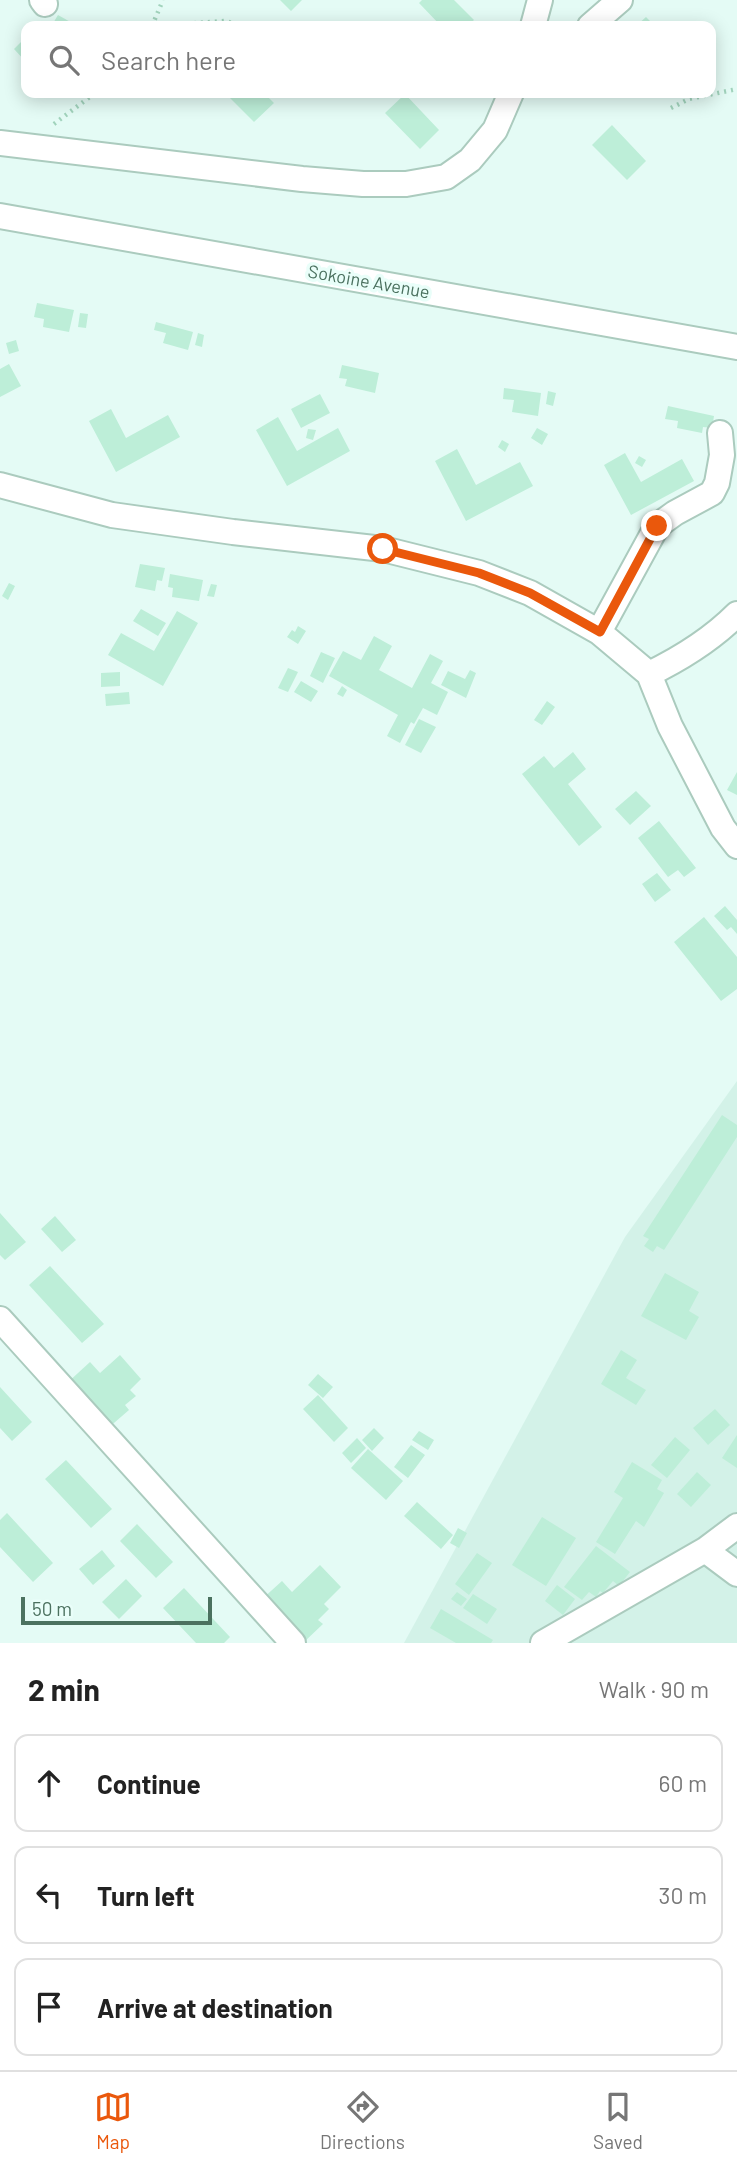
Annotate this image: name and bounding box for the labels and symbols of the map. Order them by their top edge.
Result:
street label: Sokoine Avenue [306,259,432,303]
route end [641,510,672,541]
route start [367,533,398,564]
scale bar [21,1594,212,1626]

